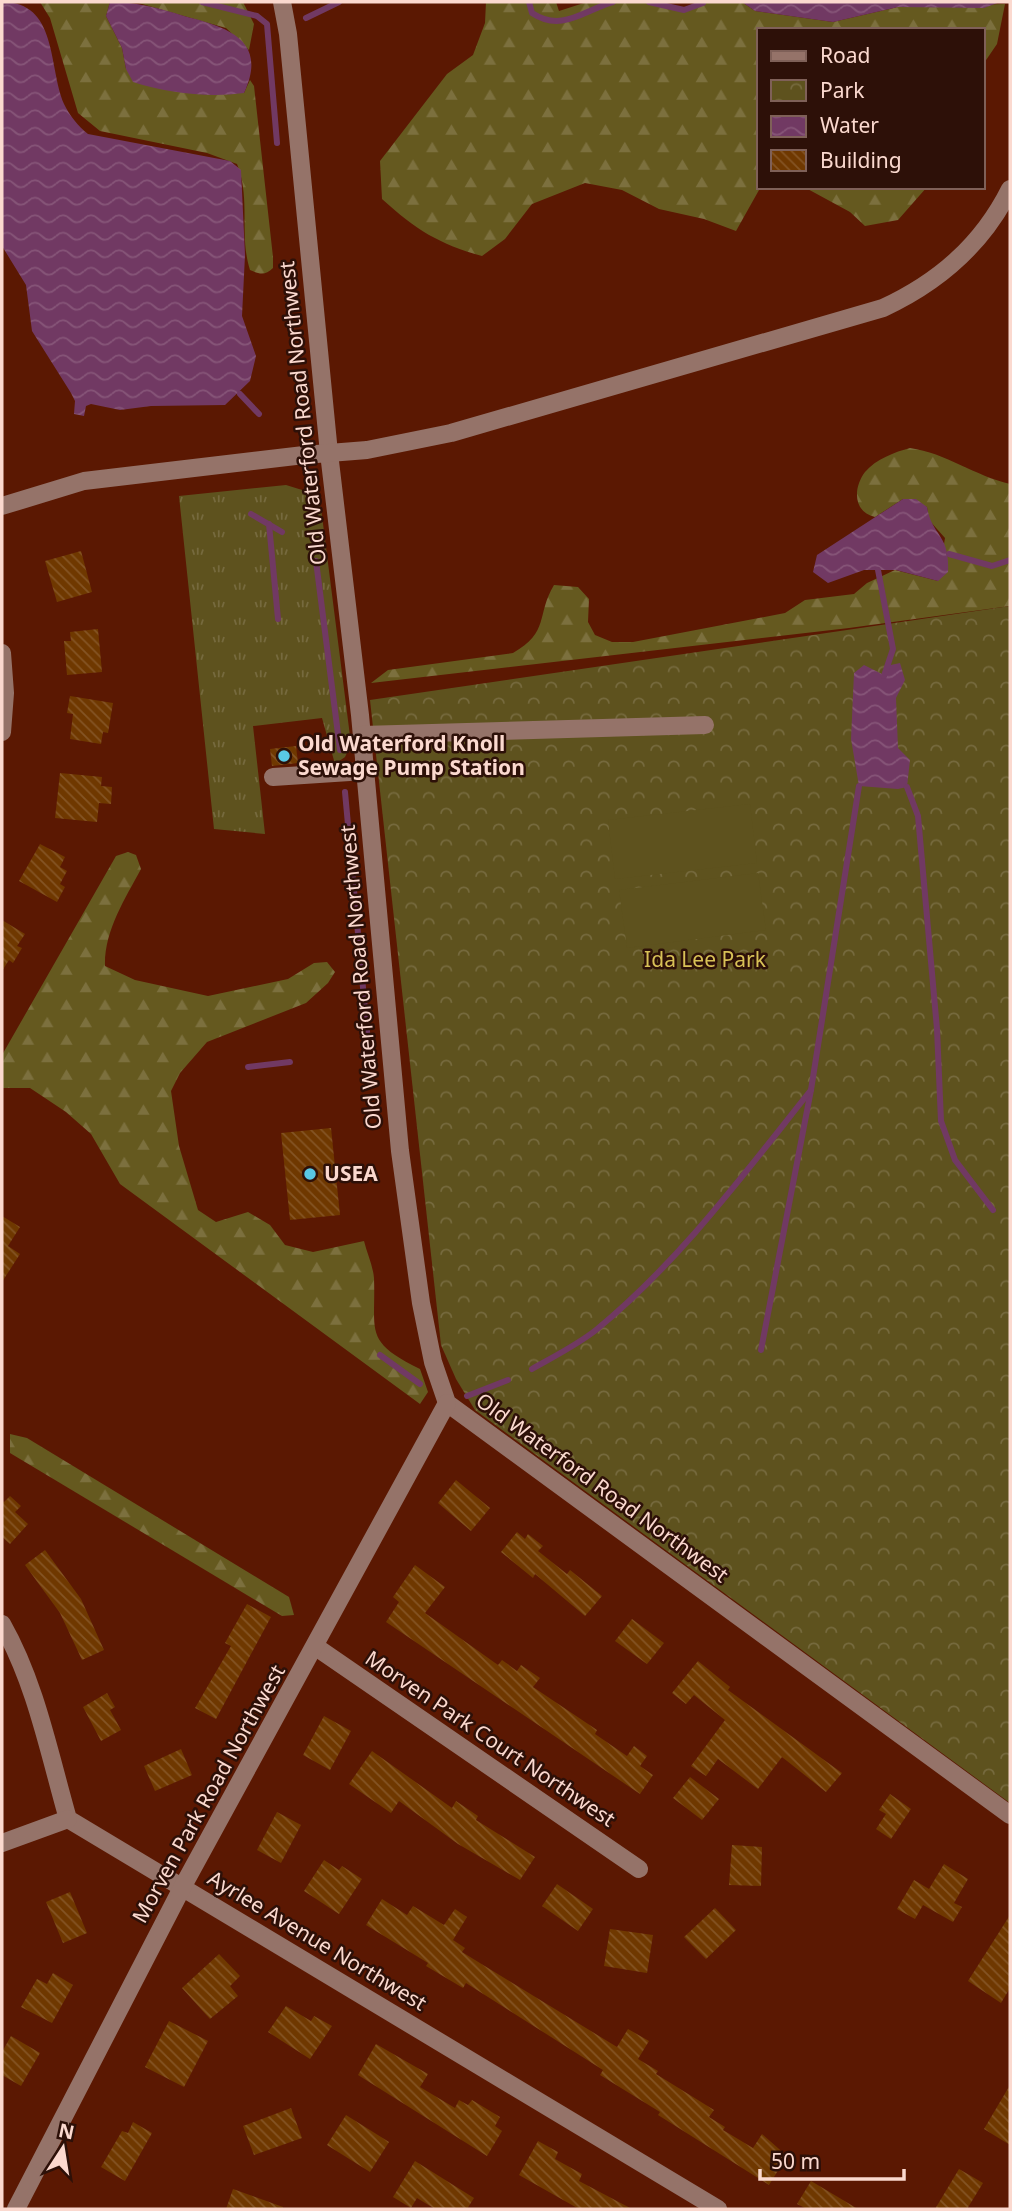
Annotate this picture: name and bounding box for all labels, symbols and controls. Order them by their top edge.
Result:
legend [757,28,984,189]
text: Road [820,41,870,69]
text: Park [820,76,865,104]
text: Water [820,111,879,139]
text: Building [820,146,902,174]
street label: Old Waterford Road Northwest [272,259,332,567]
place label: Old Waterford Knoll Sewage Pump Station [298,729,525,781]
marker: Old Waterford Knoll Sewage Pump Station [276,748,292,764]
street label: Old Waterford Road Northwest [333,823,387,1131]
park label: Ida Lee Park [644,945,767,973]
place label: USEA [324,1159,378,1187]
marker: USEA [302,1166,318,1182]
street label: Old Waterford Road Northwest [471,1386,735,1589]
street label: Morven Park Court Northwest [360,1644,621,1833]
street label: Morven Park Road Northwest [125,1659,291,1928]
street label: Ayrlee Avenue Northwest [203,1864,432,2017]
north arrow [28,2113,98,2183]
text: N [56,2117,77,2146]
scale bar [760,2138,904,2182]
text: 50 m [771,2147,820,2175]

